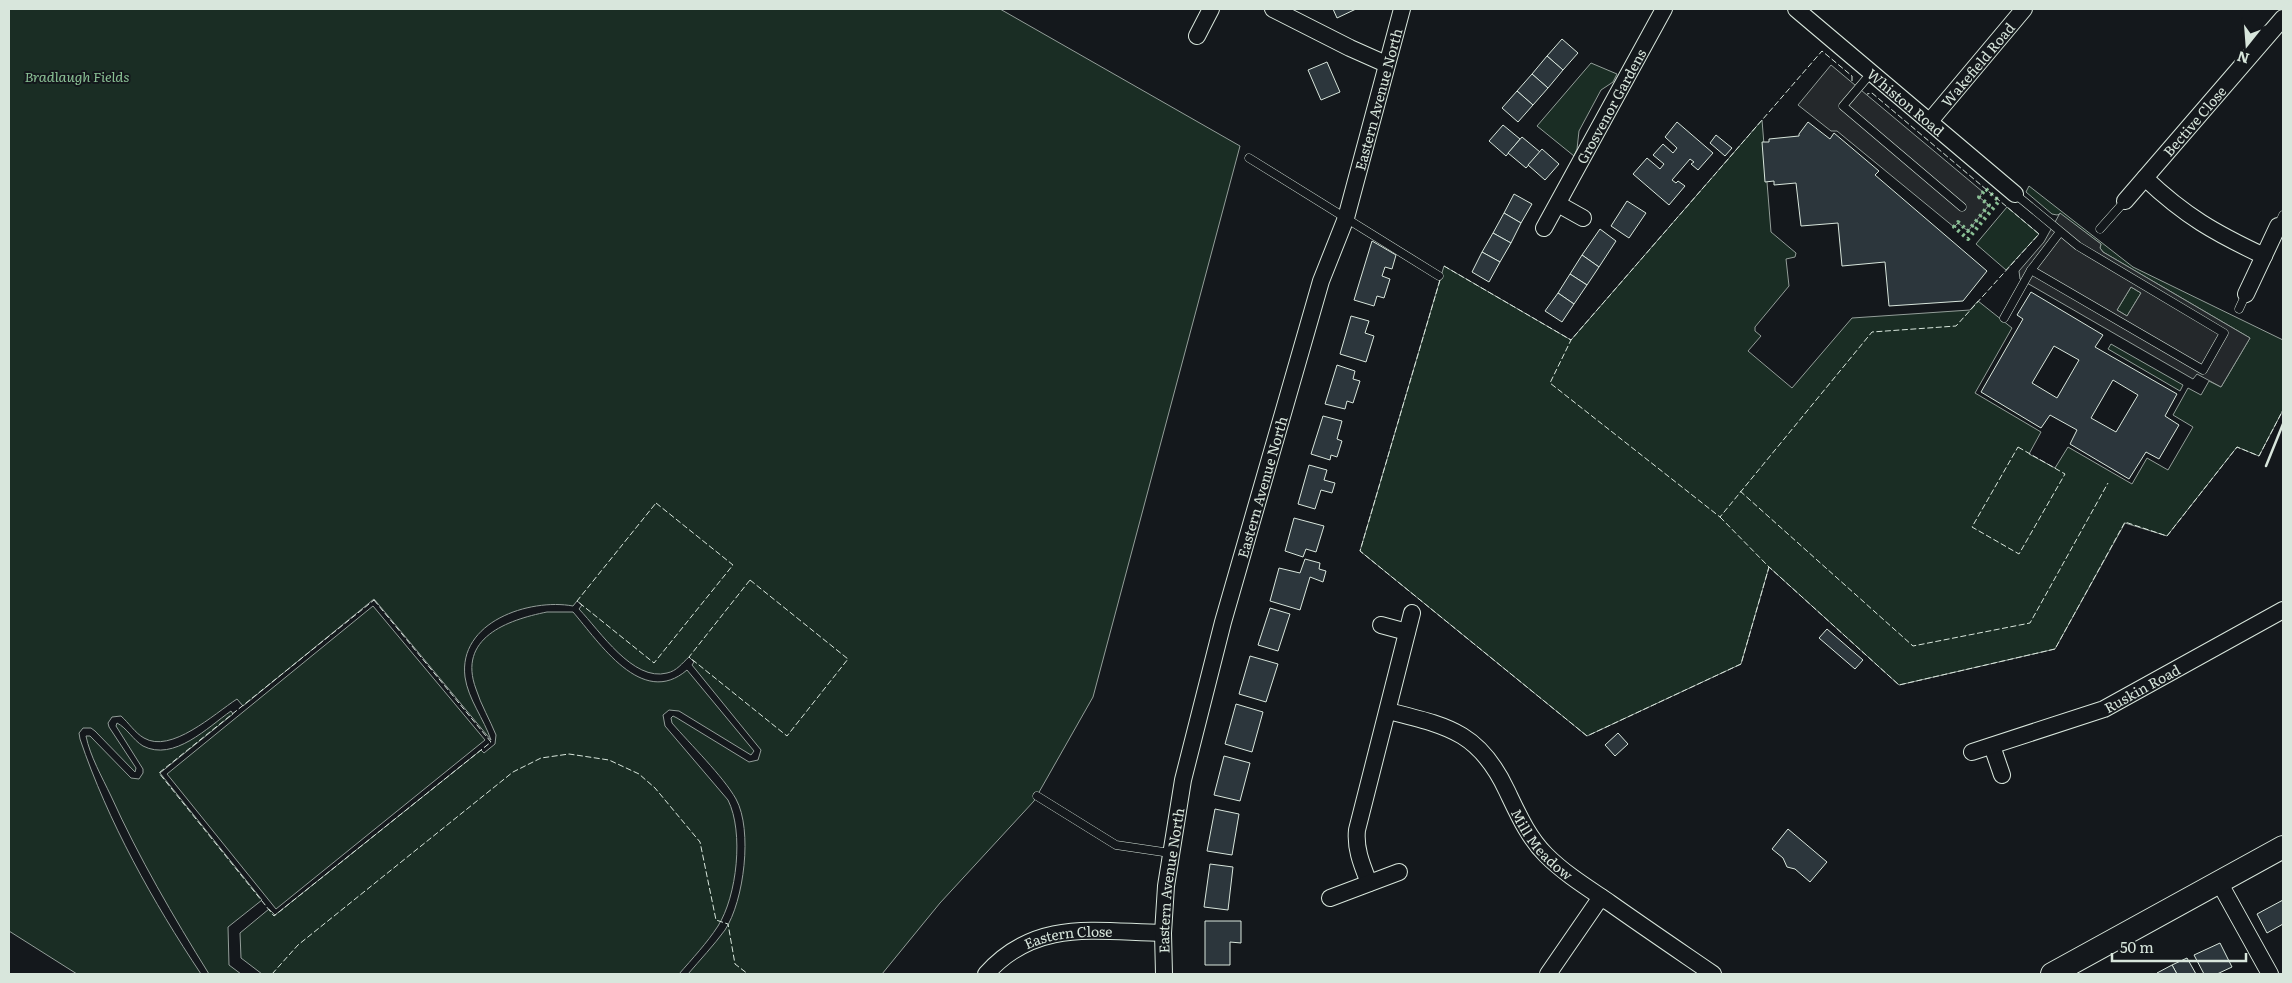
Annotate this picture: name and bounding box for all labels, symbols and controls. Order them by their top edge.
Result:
street label: Wakefield Road [1936,18,2019,111]
north arrow [2222,20,2272,70]
street label: Eastern Avenue North [1349,26,1406,173]
street label: Grosvenor Gardens [1571,45,1650,167]
text: N [2234,47,2251,70]
street label: Whiston Road [1863,64,1949,141]
park label: Bradlaugh Fields [24,66,130,86]
street label: Bective Close [2158,81,2230,160]
street label: Eastern Avenue North [1232,414,1292,560]
street label: Ruskin Road [2100,659,2184,717]
street label: Mill Meadow [1507,805,1577,884]
street label: Eastern Avenue North [1153,806,1188,954]
street label: Eastern Close [1021,921,1113,953]
scale bar [2112,930,2246,962]
text: 50 m [2120,935,2154,958]

